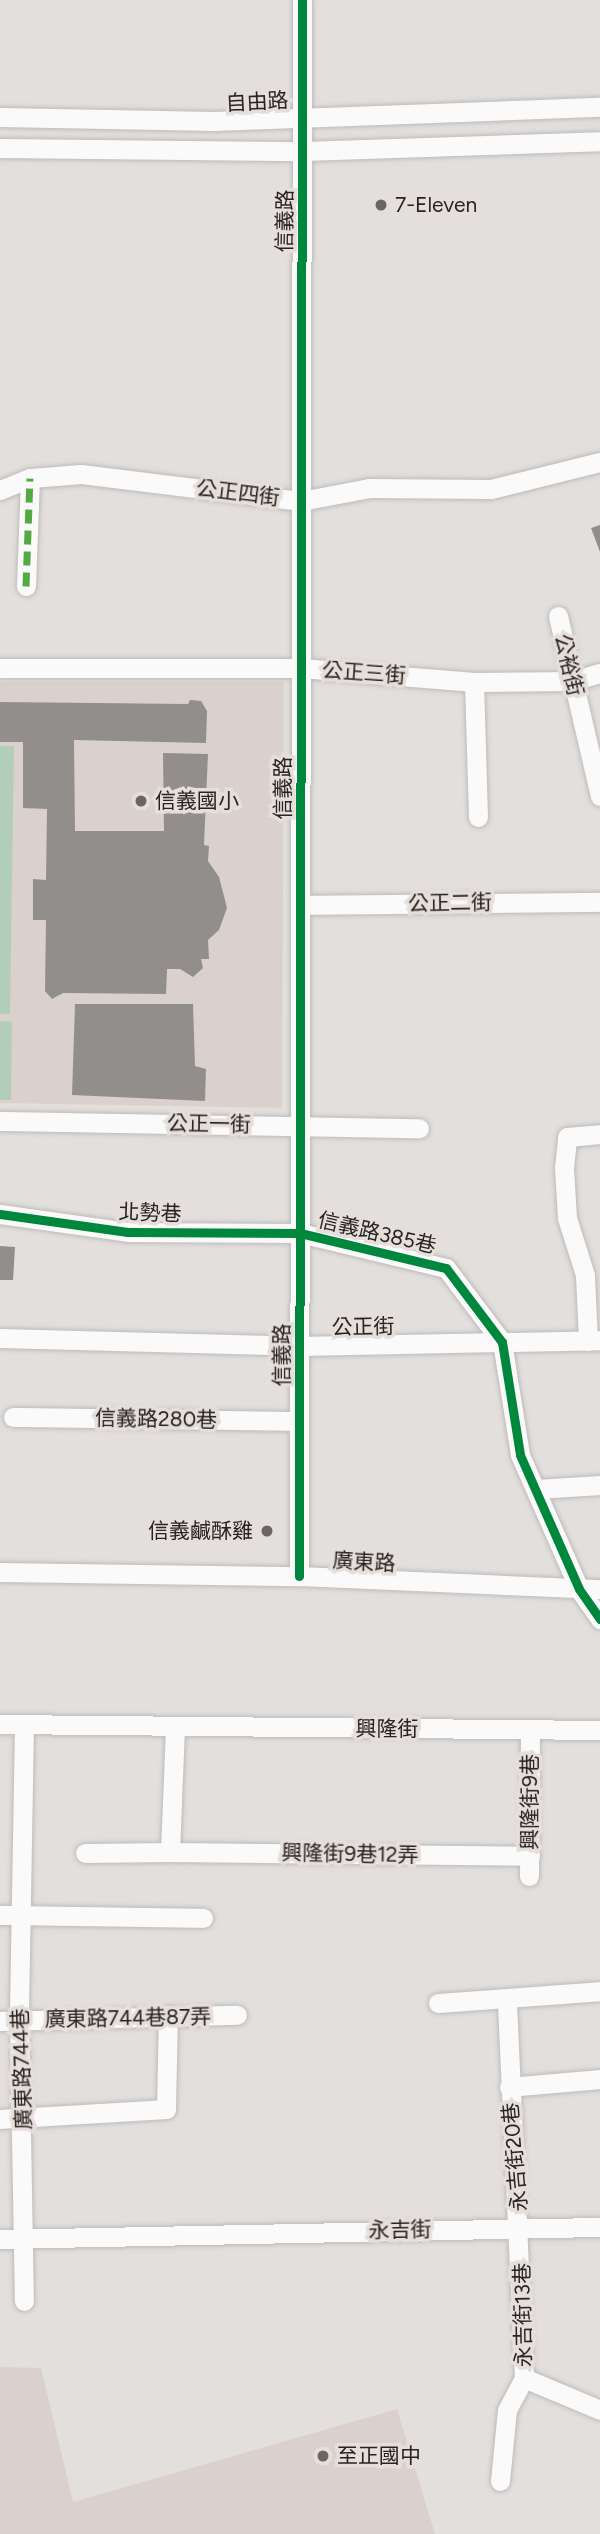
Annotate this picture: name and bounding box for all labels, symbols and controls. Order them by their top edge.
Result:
street label: 自由路 [225,88,289,116]
street label: 信義路 [272,189,298,253]
place label: 7-Eleven [395,192,477,218]
marker: 7-Eleven [373,197,389,213]
street label: 公正四街 [195,475,281,511]
street label: 公裕街 [550,631,588,699]
street label: 公正三街 [321,658,407,688]
street label: 信義路 [270,757,296,819]
place label: 信義國小 [155,788,239,814]
marker: 信義國小 [133,793,149,809]
street label: 公正二街 [408,890,492,916]
street label: 公正一街 [167,1111,251,1137]
street label: 北勢巷 [118,1199,182,1227]
street label: 信義路385巷 [316,1207,438,1259]
street label: 公正街 [331,1314,395,1340]
street label: 信義路 [269,1324,295,1386]
street label: 信義路280巷 [95,1405,217,1433]
place label: 信義鹹酥雞 [148,1518,253,1544]
marker: 信義鹹酥雞 [259,1523,275,1539]
street label: 廣東路 [332,1548,396,1576]
street label: 興隆街 [356,1716,418,1742]
street label: 興隆街9巷 [517,1754,543,1850]
street label: 興隆街9巷12弄 [281,1840,419,1868]
street label: 廣東路744巷87弄 [45,2004,211,2032]
street label: 廣東路744巷 [7,2008,37,2130]
street label: 永吉街20巷 [498,2102,532,2212]
street label: 永吉街 [368,2217,432,2243]
street label: 永吉街13巷 [509,2263,537,2367]
place label: 至正國中 [337,2443,421,2469]
marker: 至正國中 [315,2448,331,2464]

